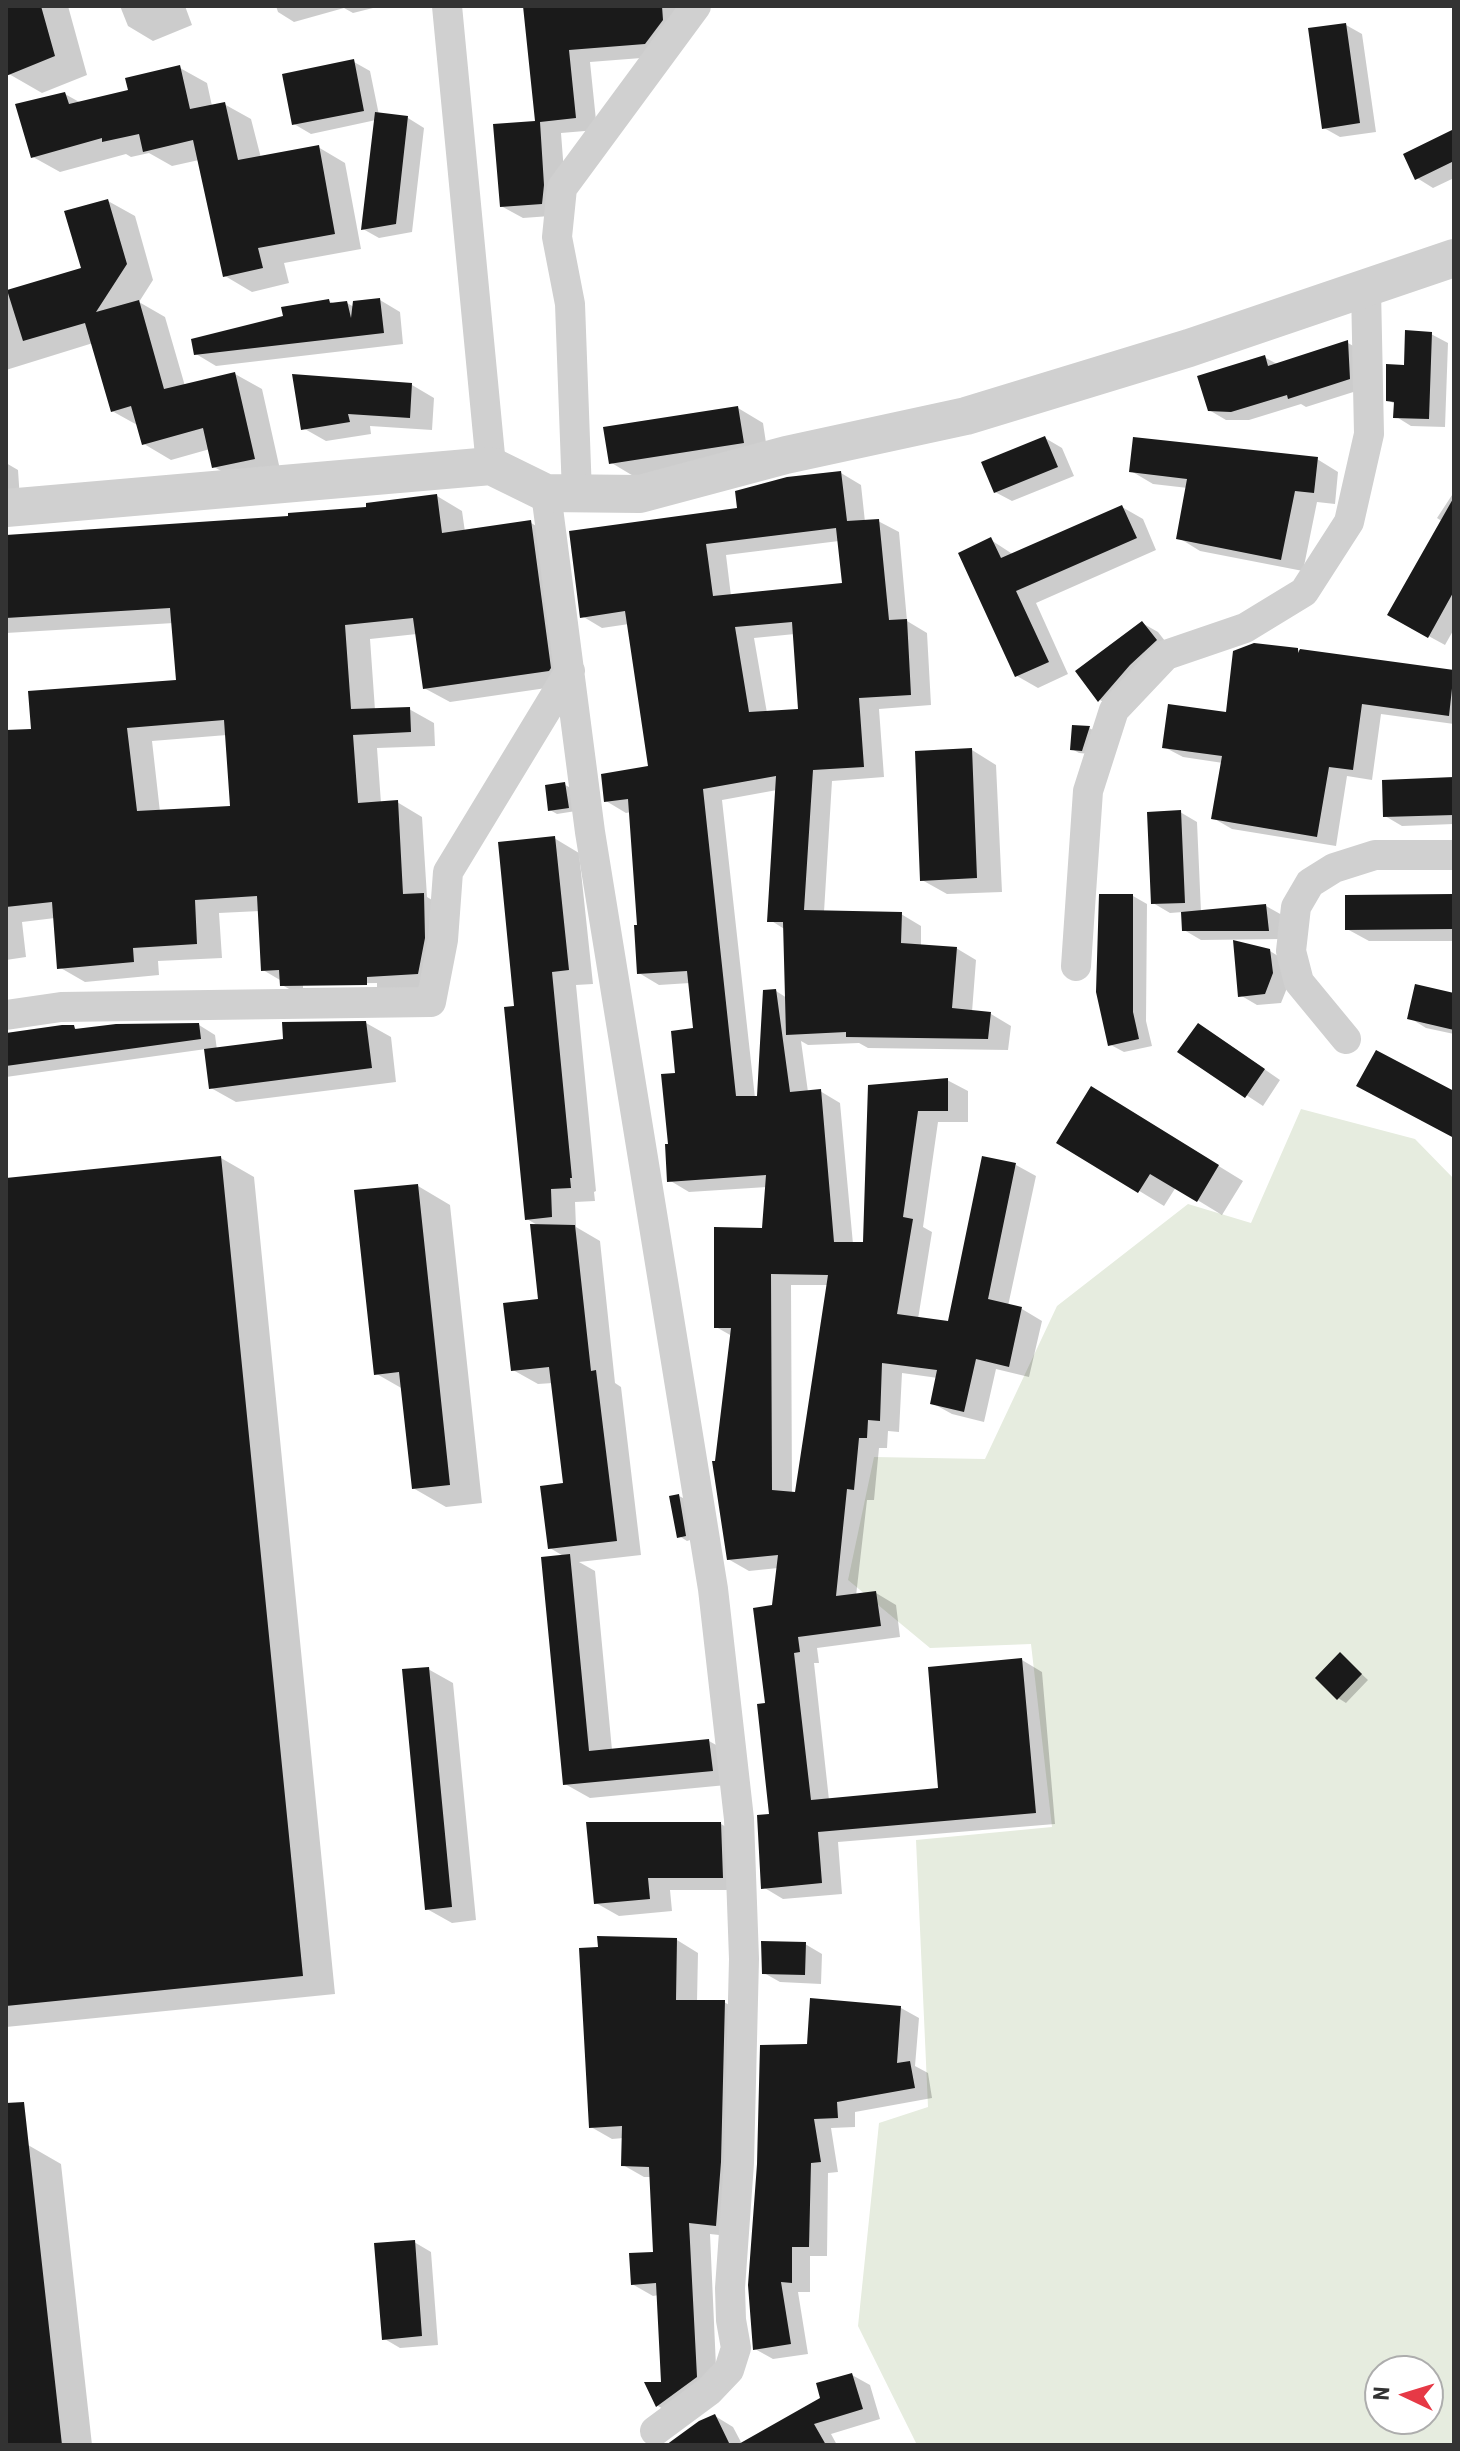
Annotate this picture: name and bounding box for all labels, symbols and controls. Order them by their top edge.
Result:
north arrow [1364,2355,1444,2435]
text: N [1369,2386,1394,2401]

